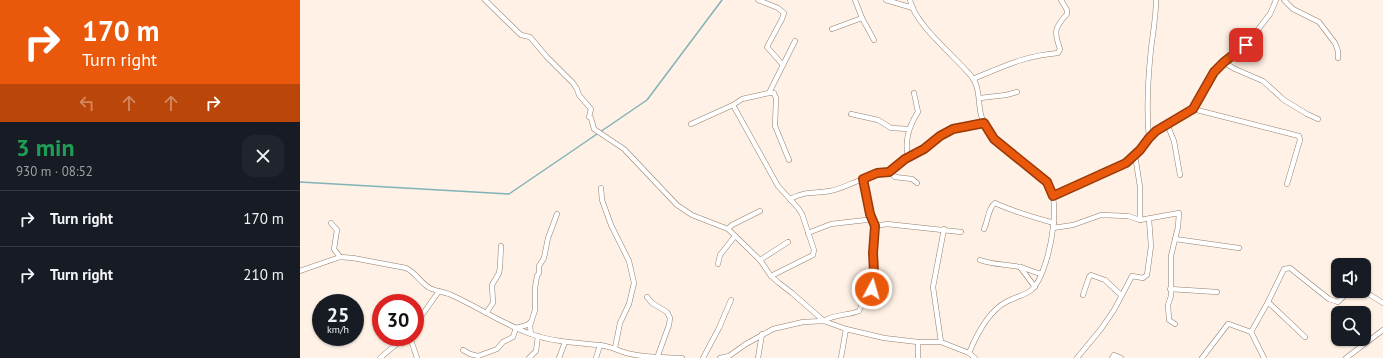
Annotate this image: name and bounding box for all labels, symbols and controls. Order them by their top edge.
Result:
text: 170 m [82,12,159,49]
icon: right [16,16,68,68]
pin [1229,28,1263,62]
icon: arrive [1235,34,1257,56]
text: Turn right [82,48,157,71]
icon: left [76,92,98,114]
icon: ahead [118,92,140,114]
icon: ahead [160,92,182,114]
icon: right [202,92,224,114]
text: 3 min [16,132,75,163]
button: close [242,135,284,177]
text: 930 m · 08:52 [16,163,93,180]
icon: right [16,208,38,230]
text: Turn right [50,209,113,228]
text: 170 m [243,209,284,228]
map controls [1331,258,1371,346]
button: sound [1331,258,1371,298]
icon: right [16,264,38,286]
text: Turn right [50,265,113,284]
text: 210 m [243,265,284,284]
position arrow [851,268,893,310]
speed limit sign: 30 [372,294,424,346]
text: 25 [327,302,349,328]
button: search [1331,306,1371,346]
text: km/h [327,323,349,336]

